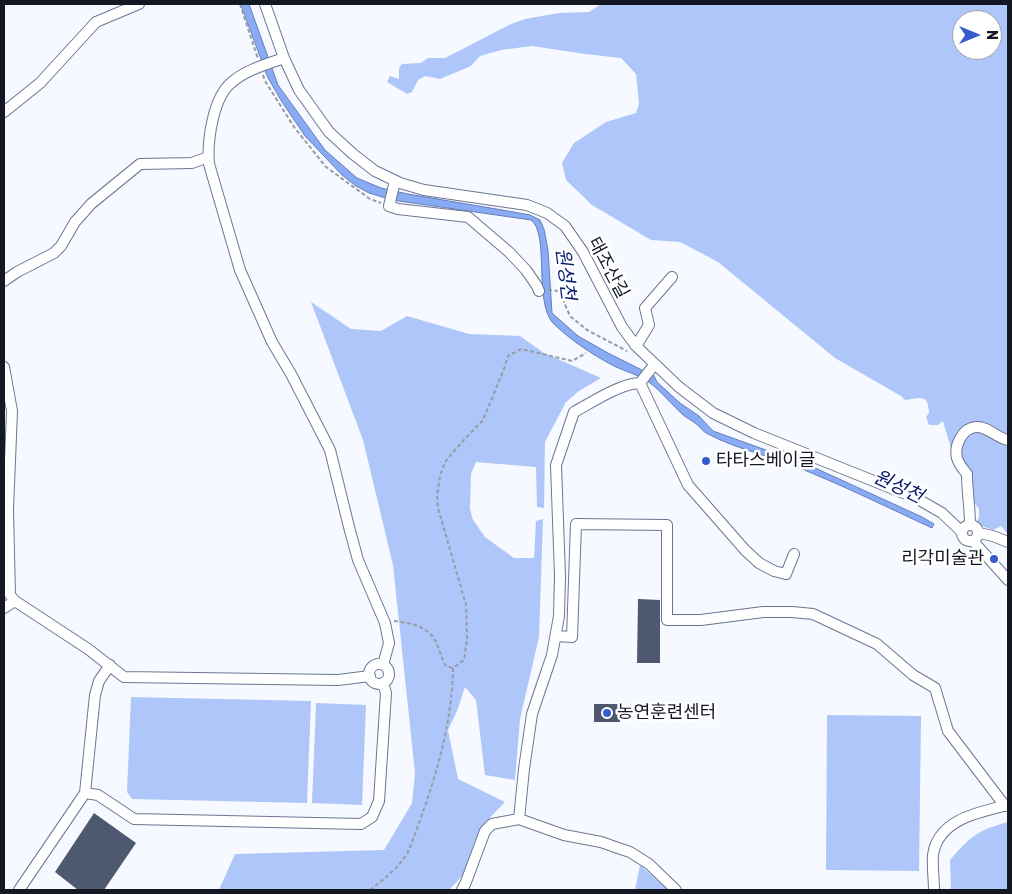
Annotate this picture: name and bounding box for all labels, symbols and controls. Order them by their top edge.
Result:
north arrow [952,10,1002,60]
text: N [983,30,1000,40]
street label: 태조산길 [583,234,633,302]
water label: 원성천 [550,247,580,301]
place label: 타타스베이글 [716,450,815,472]
marker: 타타스베이글 [700,455,712,467]
water label: 원성천 [869,466,927,508]
place label: 리각미술관 [901,548,984,570]
marker: 리각미술관 [988,553,1000,565]
place label: 농연훈련센터 [617,702,716,724]
marker: 농연훈련센터 [601,707,613,719]

